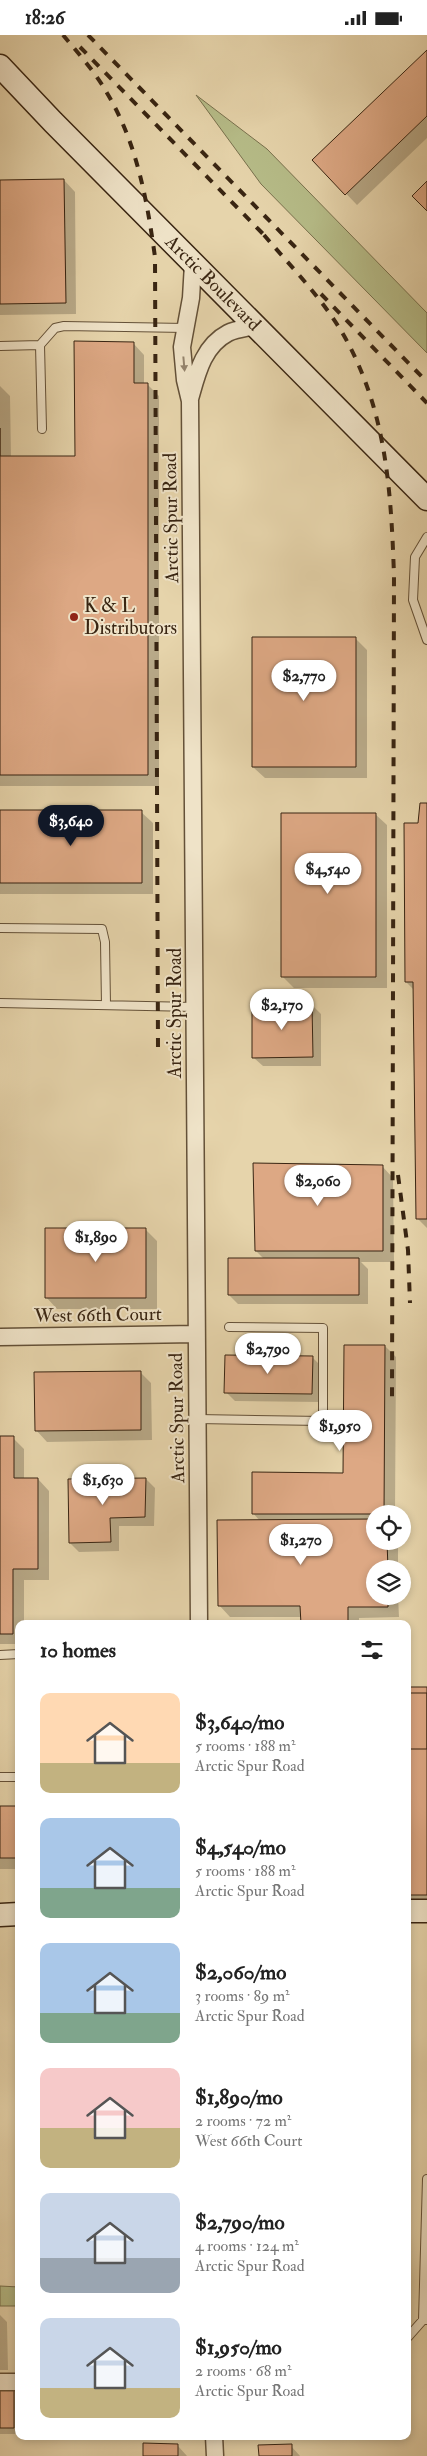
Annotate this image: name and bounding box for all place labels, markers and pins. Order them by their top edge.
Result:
place label: K & L Distributors [84,594,177,640]
marker: K & L Distributors [68,611,80,623]
pin: $2,770 [263,659,345,702]
pin: $3,640 [30,805,112,847]
pin: $4,540 [287,853,369,895]
pin: $2,170 [241,989,323,1031]
pin: $2,060 [277,1165,359,1207]
pin: $1,890 [55,1221,137,1263]
pin: $2,790 [227,1333,309,1375]
pin: $1,950 [299,1409,381,1452]
pin: $1,630 [62,1463,144,1506]
pin: $1,270 [260,1523,342,1566]

